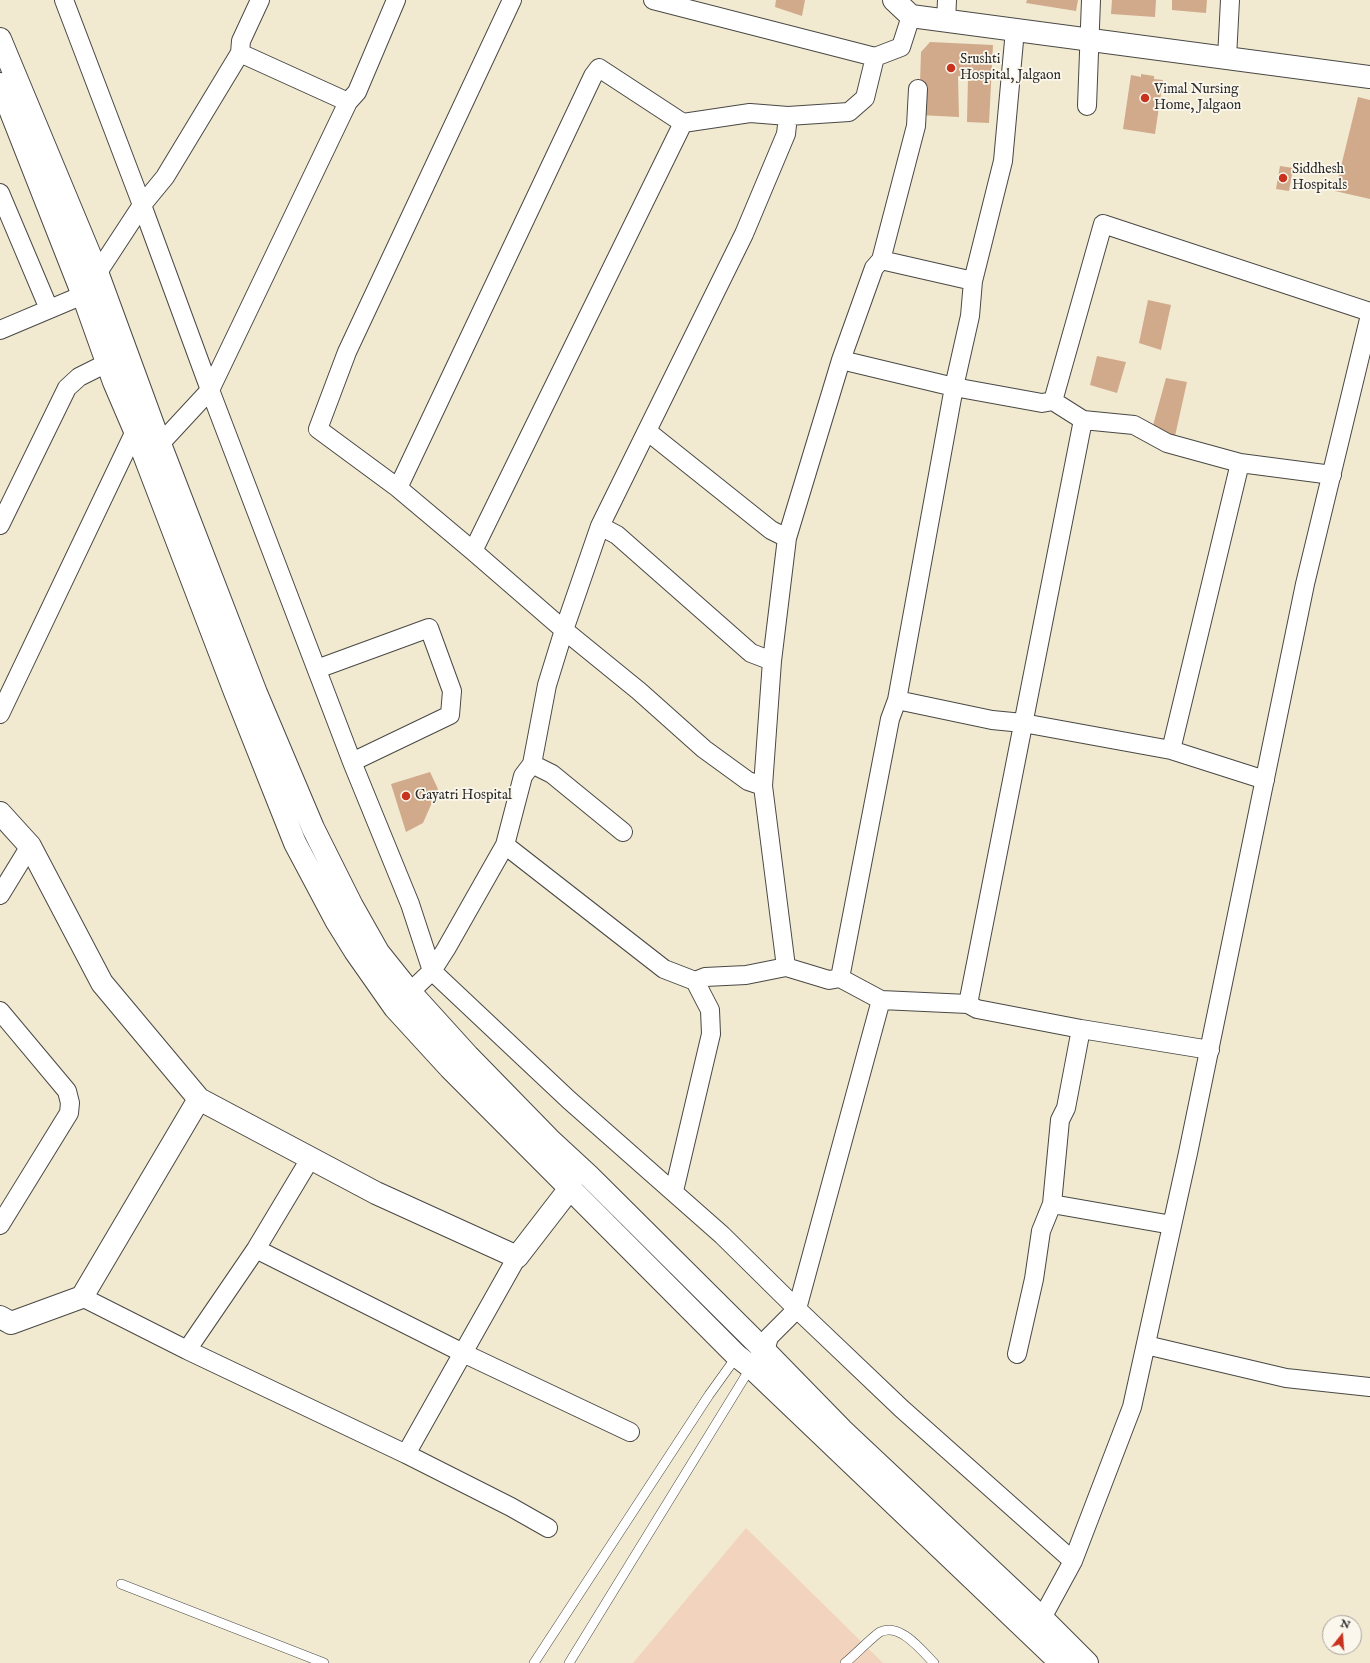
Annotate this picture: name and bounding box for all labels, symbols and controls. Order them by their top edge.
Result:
place label: Srushti Hospital, Jalgaon [960,52,1061,84]
marker: Srushti Hospital, Jalgaon [945,62,957,74]
place label: Vimal Nursing Home, Jalgaon [1154,82,1241,114]
marker: Vimal Nursing Home, Jalgaon [1139,92,1151,104]
place label: Siddhesh Hospitals [1292,162,1347,194]
marker: Siddhesh Hospitals [1277,172,1289,184]
place label: Gayatri Hospital [415,788,512,804]
marker: Gayatri Hospital [400,790,412,802]
north arrow [1322,1615,1362,1655]
text: N [1339,1616,1352,1633]

